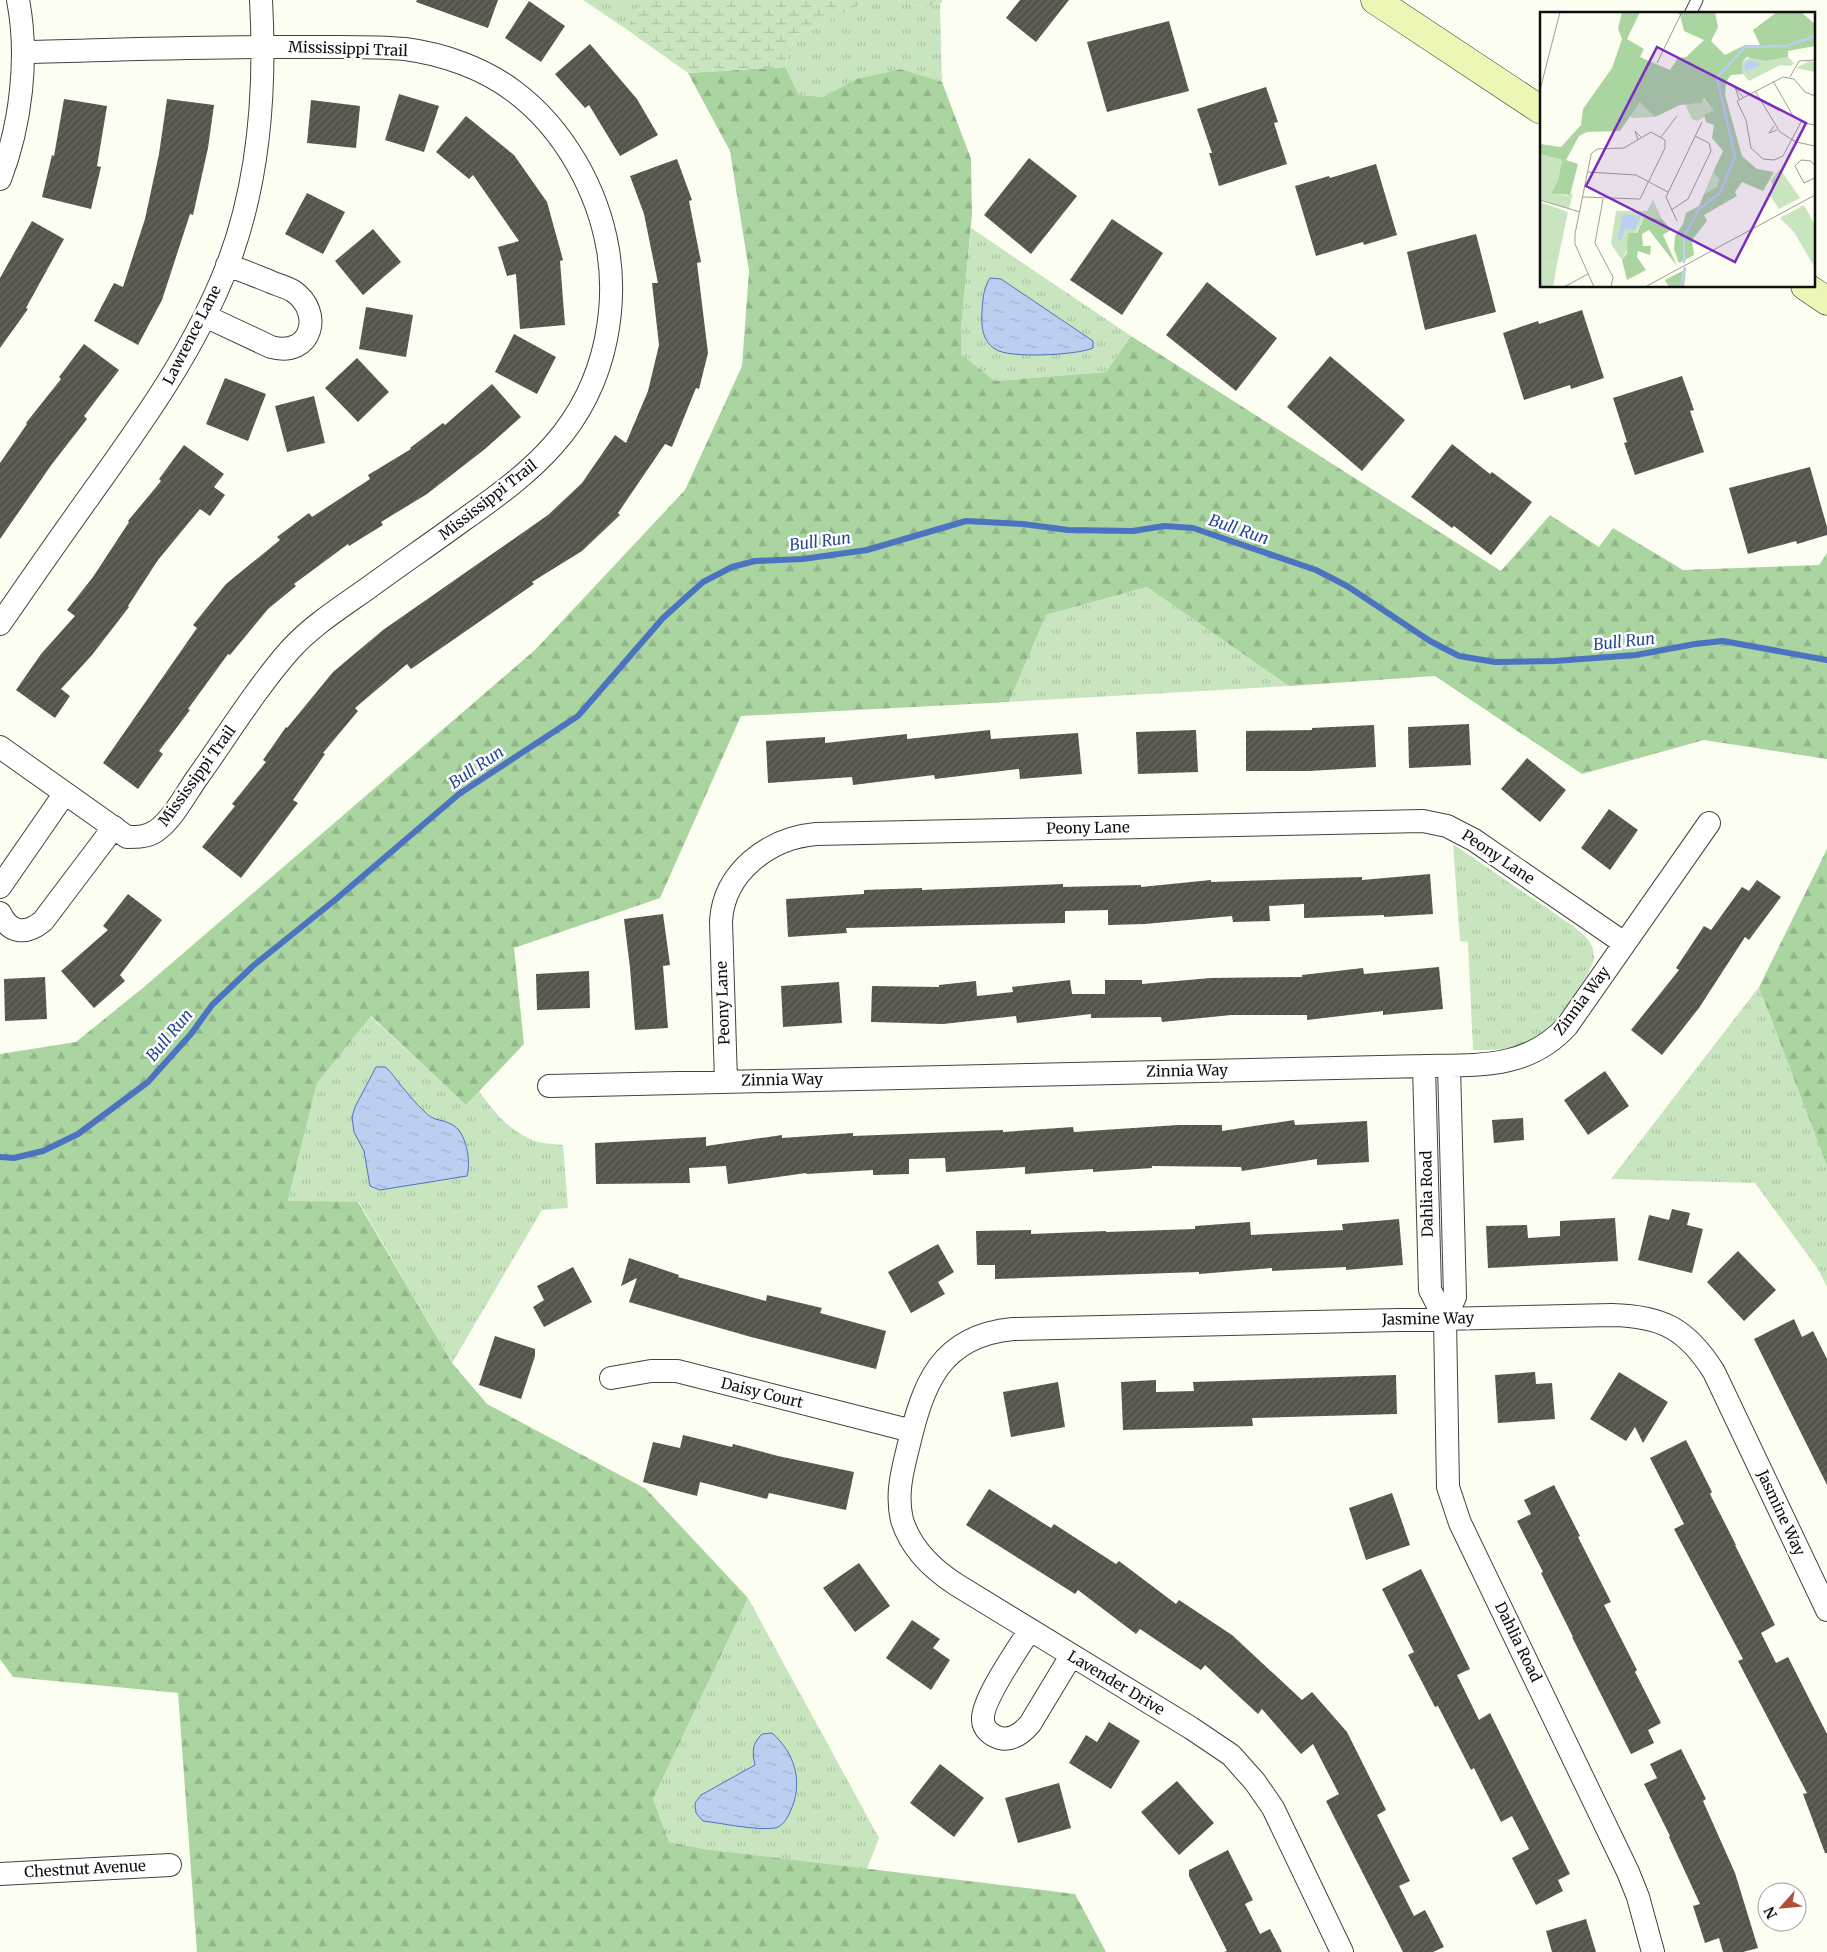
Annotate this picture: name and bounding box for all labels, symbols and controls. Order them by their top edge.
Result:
inset map [1540,12,1814,288]
street label: Mississippi Trail [288,37,408,60]
street label: Lawrence Lane [158,282,225,388]
street label: Mississippi Trail [435,455,541,544]
water label: Bull Run [1206,509,1272,549]
water label: Bull Run [788,527,852,555]
water label: Bull Run [1592,628,1656,654]
street label: Mississippi Trail [154,721,240,830]
water label: Bull Run [445,741,507,793]
street label: Peony Lane [1046,817,1130,838]
street label: Peony Lane [1458,825,1538,888]
street label: Peony Lane [712,961,733,1045]
street label: Zinnia Way [1549,962,1614,1039]
water label: Bull Run [141,1005,197,1065]
street label: Zinnia Way [1146,1060,1228,1081]
street label: Zinnia Way [741,1069,823,1090]
street label: Dahlia Road [1416,1150,1437,1238]
street label: Jasmine Way [1381,1308,1475,1329]
street label: Daisy Court [719,1373,805,1412]
street label: Jasmine Way [1753,1466,1810,1559]
street label: Dahlia Road [1491,1599,1546,1685]
street label: Lavender Drive [1064,1646,1168,1719]
street label: Chestnut Avenue [24,1856,146,1881]
north arrow [1757,1882,1807,1932]
text: N [1760,1904,1781,1922]

